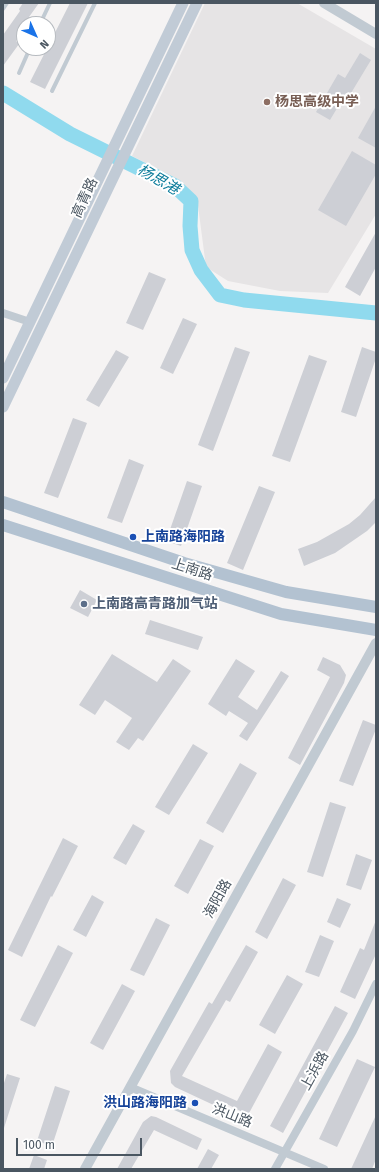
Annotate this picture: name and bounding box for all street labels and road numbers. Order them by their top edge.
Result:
street label: 高青路 [69,175,101,221]
street label: 上南路 [169,556,215,584]
street label: 海阳路 [200,877,236,921]
street label: 上浜路 [297,1049,333,1093]
street label: 洪山路 [209,1100,255,1132]

